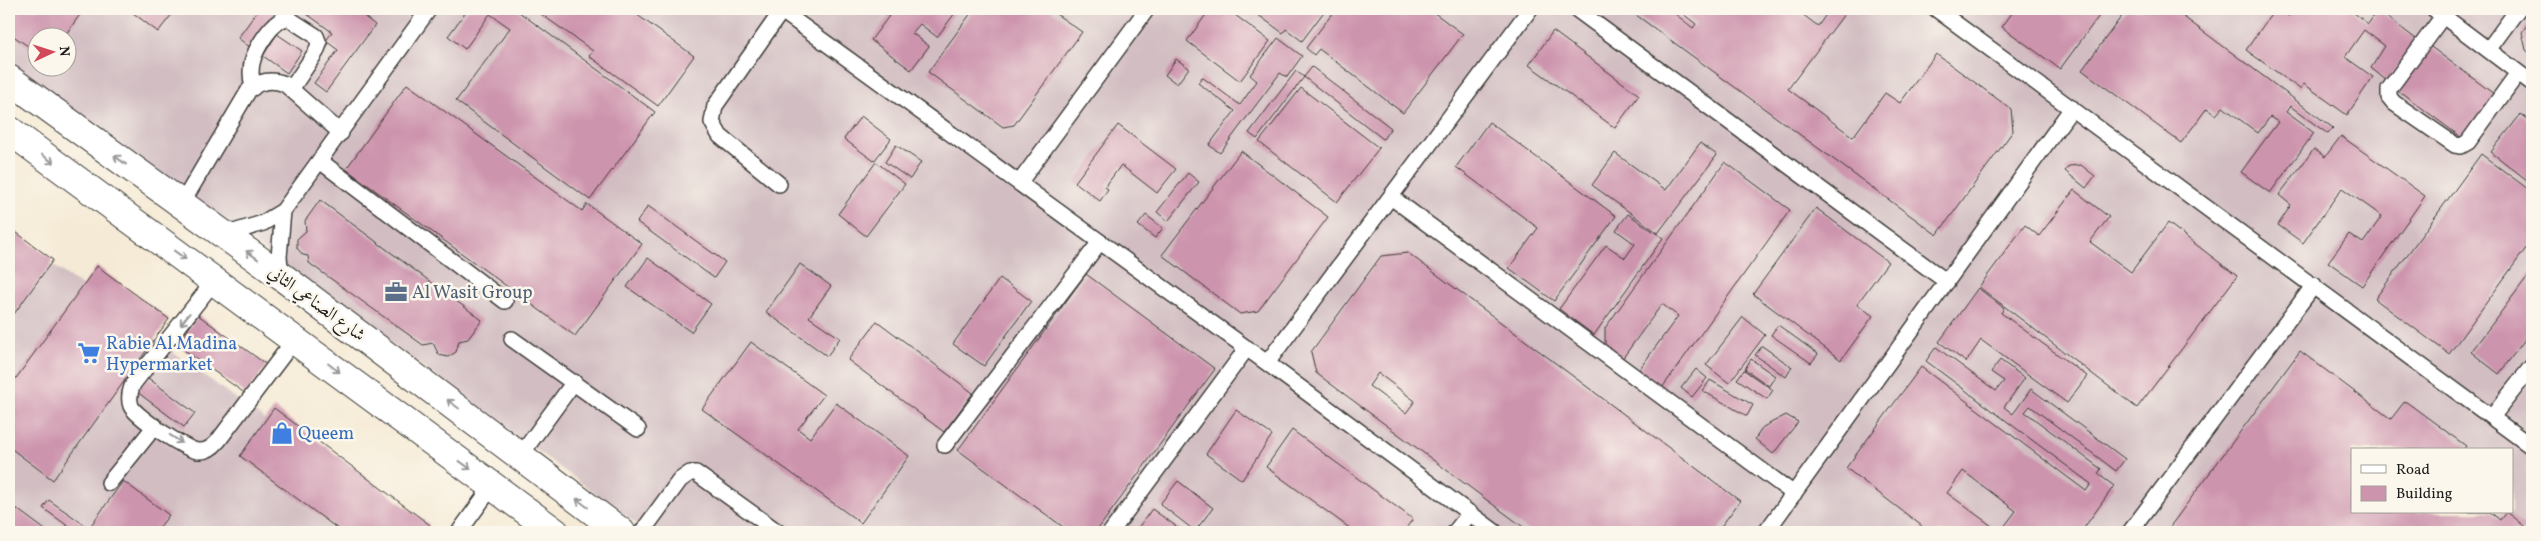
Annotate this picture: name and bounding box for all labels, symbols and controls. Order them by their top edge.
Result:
north arrow [28,28,78,78]
text: N [54,45,73,57]
one-way arrow [41,154,55,164]
one-way arrow [114,155,127,166]
one-way arrow [173,249,186,260]
one-way arrow [245,250,259,260]
street label: شارع الصناعي الثاني [262,260,370,349]
office icon: Al Wasit Group [383,279,409,305]
place label: Al Wasit Group [412,281,533,306]
one-way arrow [180,312,191,325]
place label: Rabie Al Madina Hypermarket [106,332,237,378]
supermarket icon: Rabie Al Madina Hypermarket [76,340,102,366]
one-way arrow [327,363,341,373]
one-way arrow [447,399,460,410]
shop icon: Queem [269,420,295,446]
place label: Queem [298,422,354,447]
one-way arrow [168,435,182,445]
legend [2351,448,2514,514]
one-way arrow [458,459,471,470]
text: Road [2396,460,2430,481]
text: Building [2396,484,2453,505]
one-way arrow [576,497,589,508]

